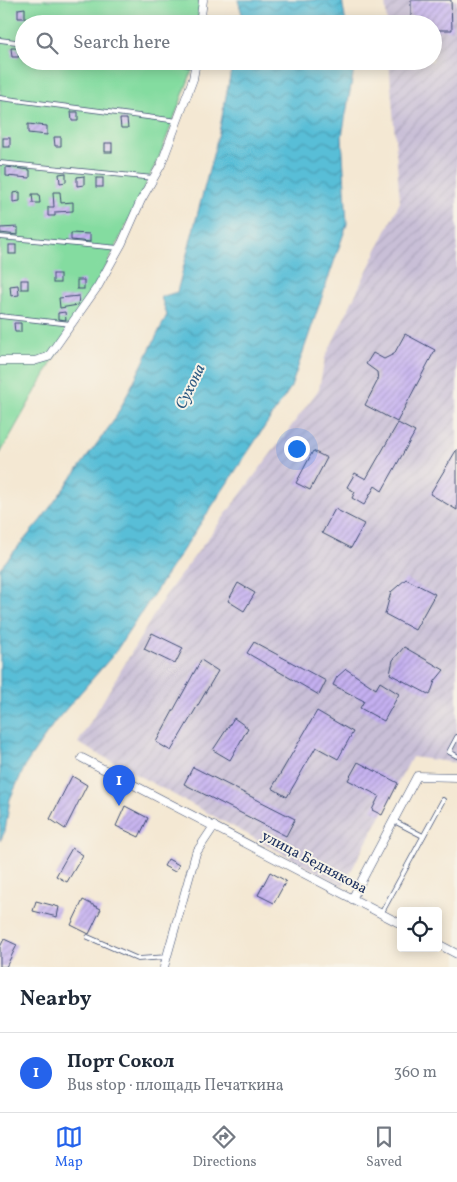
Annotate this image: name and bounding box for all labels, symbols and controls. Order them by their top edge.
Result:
search box [15,15,442,70]
icon: search [33,29,61,57]
text: Search here [73,30,170,56]
water label: Сухона [171,360,212,413]
your location [284,436,310,462]
pin: 1 [103,765,135,806]
street label: улица Беднякова [257,826,371,900]
map controls [397,907,442,952]
button: locate [397,907,442,952]
text: Nearby [20,985,91,1014]
text: Порт Сокол [67,1049,174,1075]
text: 1 [33,1062,39,1084]
text: 360 m [394,1062,437,1084]
text: Bus stop · площадь Печаткина [67,1075,284,1097]
tab: Map [55,1123,83,1172]
tab: Directions [192,1123,257,1172]
tab: Saved [366,1123,402,1172]

